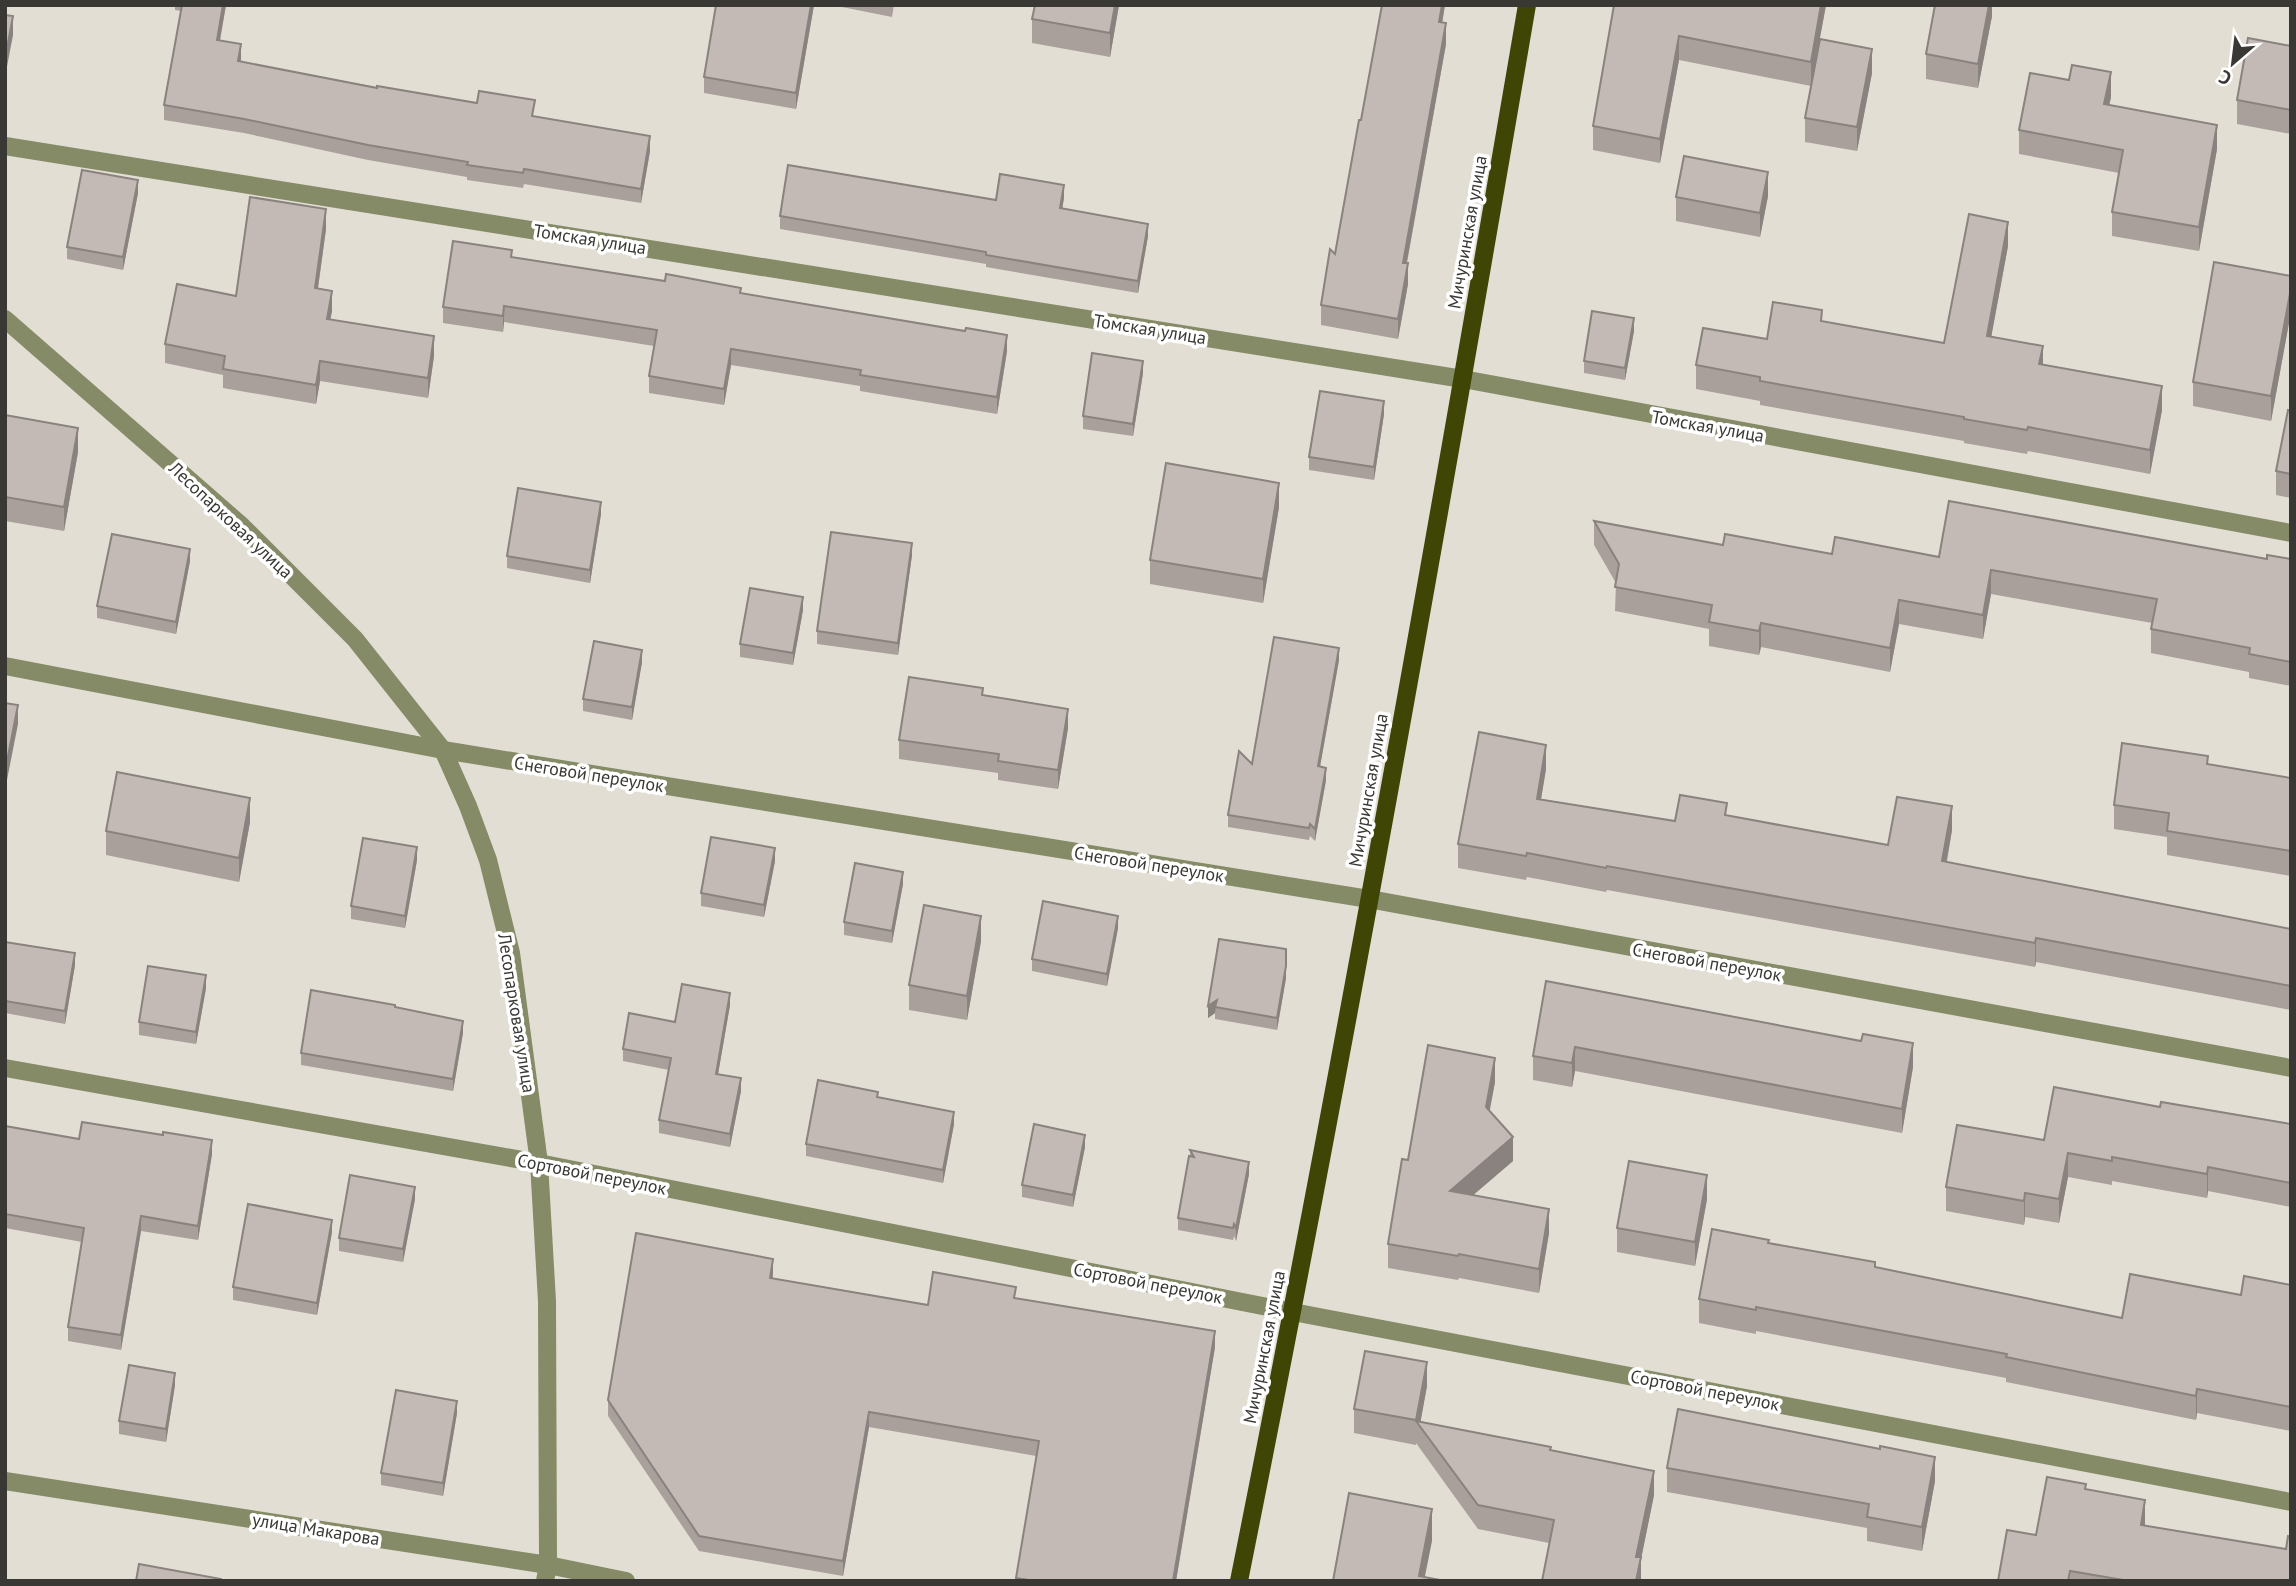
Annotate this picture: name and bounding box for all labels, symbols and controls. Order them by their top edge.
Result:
north arrow [2198,28,2268,98]
text: С [2214,65,2235,91]
street label: Мичуринская улица [1442,153,1492,311]
street label: Томская улица [532,219,648,259]
street label: Томская улица [1092,309,1208,349]
street label: Томская улица [1650,405,1766,447]
street label: Лесопарковая улица [164,456,298,583]
street label: Мичуринская улица [1343,711,1393,869]
street label: Снеговой переулок [513,751,666,797]
street label: Снеговой переулок [1073,841,1226,887]
street label: Лесопарковая улица [493,931,541,1094]
street label: Снеговой переулок [1631,938,1784,987]
street label: Сортовой переулок [516,1148,669,1200]
street label: Сортовой переулок [1072,1257,1225,1309]
street label: Мичуринская улица [1238,1269,1290,1425]
street label: Сортовой переулок [1629,1364,1782,1416]
street label: улица Макарова [251,1508,381,1550]

